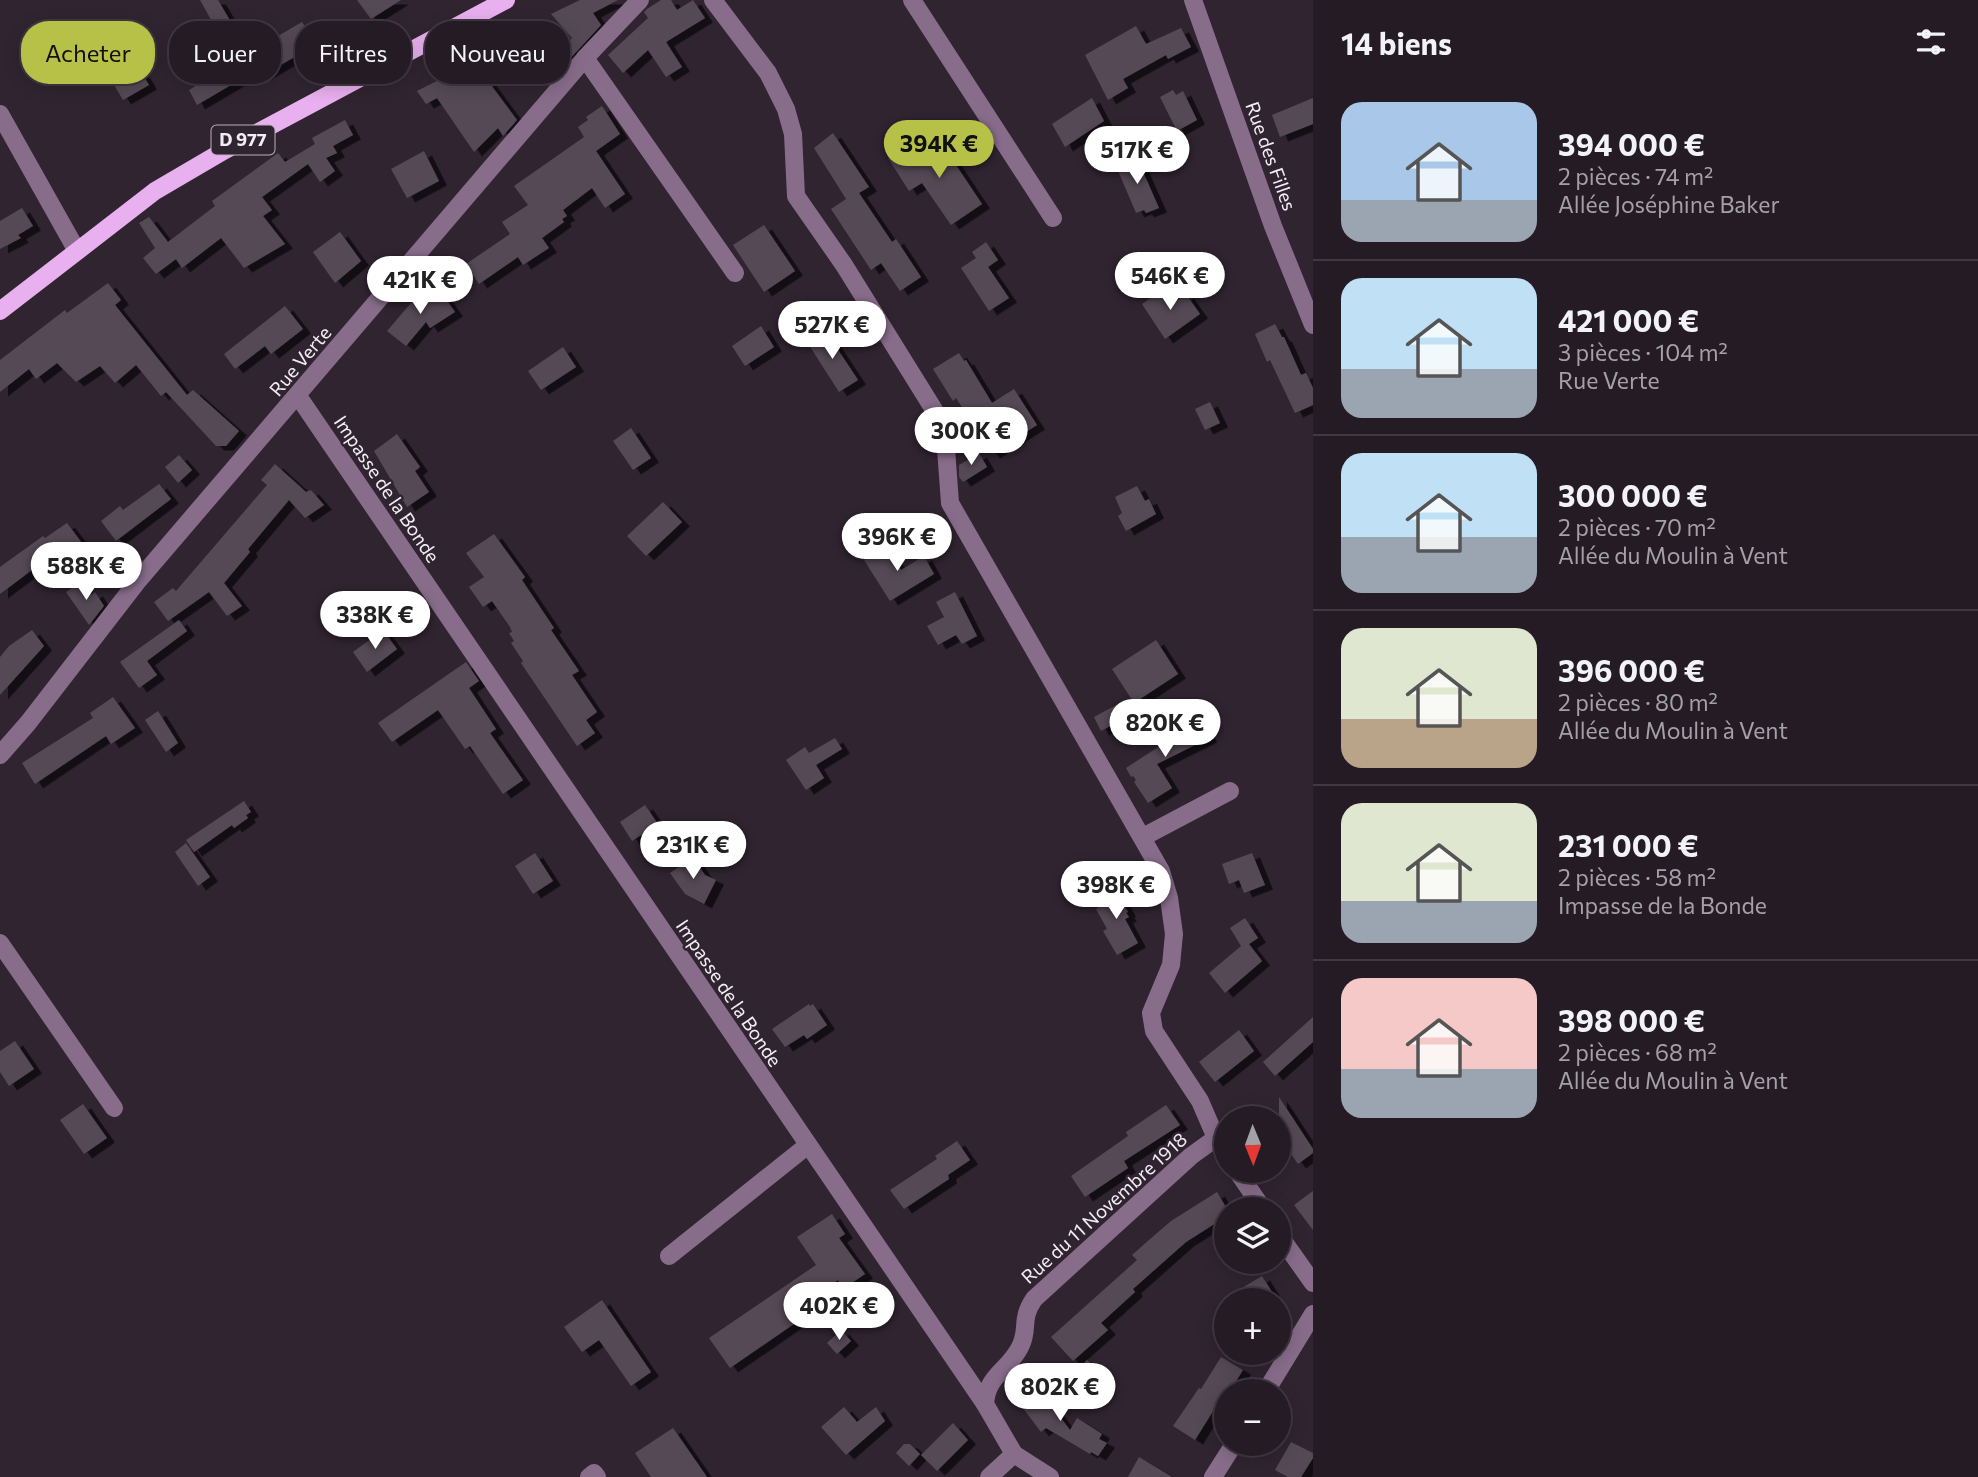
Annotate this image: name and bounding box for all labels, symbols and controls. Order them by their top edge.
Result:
chip: Acheter [21,21,155,84]
chip: Louer [169,21,281,84]
chip: Filtres [295,21,411,84]
chip: Nouveau [425,21,570,84]
icon: filters [1912,23,1950,61]
text: 14 biens [1341,24,1452,61]
street label: Rue des Filles [1241,98,1302,213]
pin: 394K € [882,120,996,180]
road number: D 977 [212,125,274,154]
text: 394 000 € [1558,125,1705,162]
pin: 517K € [1080,127,1194,186]
text: 394K € [900,129,978,157]
icon: home [1397,130,1481,214]
text: 517K € [1100,135,1174,163]
text: 2 pièces · 74 m² [1558,162,1713,190]
text: Allée Joséphine Baker [1558,190,1780,218]
pin: 546K € [1113,252,1227,312]
pin: 421K € [363,256,477,316]
text: 546K € [1131,261,1209,289]
text: 421K € [383,265,457,293]
text: 421 000 € [1558,301,1699,338]
pin: 527K € [775,302,889,361]
icon: home [1397,306,1481,390]
text: 527K € [794,310,870,338]
street label: Rue Verte [264,321,335,400]
text: 3 pièces · 104 m² [1558,338,1728,366]
text: Rue Verte [1558,366,1660,394]
pin: 300K € [914,407,1028,467]
street label: Impasse de la Bonde [330,411,445,567]
text: 300K € [931,416,1011,444]
text: 300 000 € [1558,476,1708,513]
icon: home [1397,481,1481,565]
text: 2 pièces · 70 m² [1558,513,1716,541]
pin: 396K € [840,514,954,573]
text: 396K € [858,522,936,550]
text: Allée du Moulin à Vent [1558,541,1788,569]
pin: 588K € [29,542,143,602]
text: 588K € [47,551,125,579]
pin: 338K € [318,592,432,651]
text: 338K € [336,600,414,628]
text: 396 000 € [1558,651,1705,688]
icon: home [1397,656,1481,740]
text: 2 pièces · 80 m² [1558,688,1718,716]
pin: 820K € [1108,700,1222,759]
text: 820K € [1126,708,1204,736]
text: Allée du Moulin à Vent [1558,716,1788,744]
pin: 231K € [636,822,750,881]
text: 231 000 € [1558,826,1699,863]
text: 231K € [656,830,730,858]
icon: home [1397,831,1481,915]
pin: 398K € [1059,862,1173,921]
text: 2 pièces · 58 m² [1558,863,1716,891]
text: 398K € [1077,870,1155,898]
text: Impasse de la Bonde [1558,891,1767,919]
street label: Impasse de la Bonde [672,915,787,1071]
text: 398 000 € [1558,1001,1705,1038]
icon: home [1397,1006,1481,1090]
text: 2 pièces · 68 m² [1558,1038,1717,1066]
text: Allée du Moulin à Vent [1558,1066,1788,1094]
north arrow [1214,1106,1292,1183]
map controls [1214,1106,1291,1456]
street label: Rue du 11 Novembre 1918 [1016,1127,1191,1288]
button: layers [1214,1197,1291,1274]
pin: 402K € [782,1282,896,1342]
button: + [1214,1288,1291,1365]
text: 402K € [800,1291,879,1319]
pin: 802K € [1003,1364,1117,1423]
text: 802K € [1020,1372,1100,1400]
button: − [1214,1379,1291,1456]

